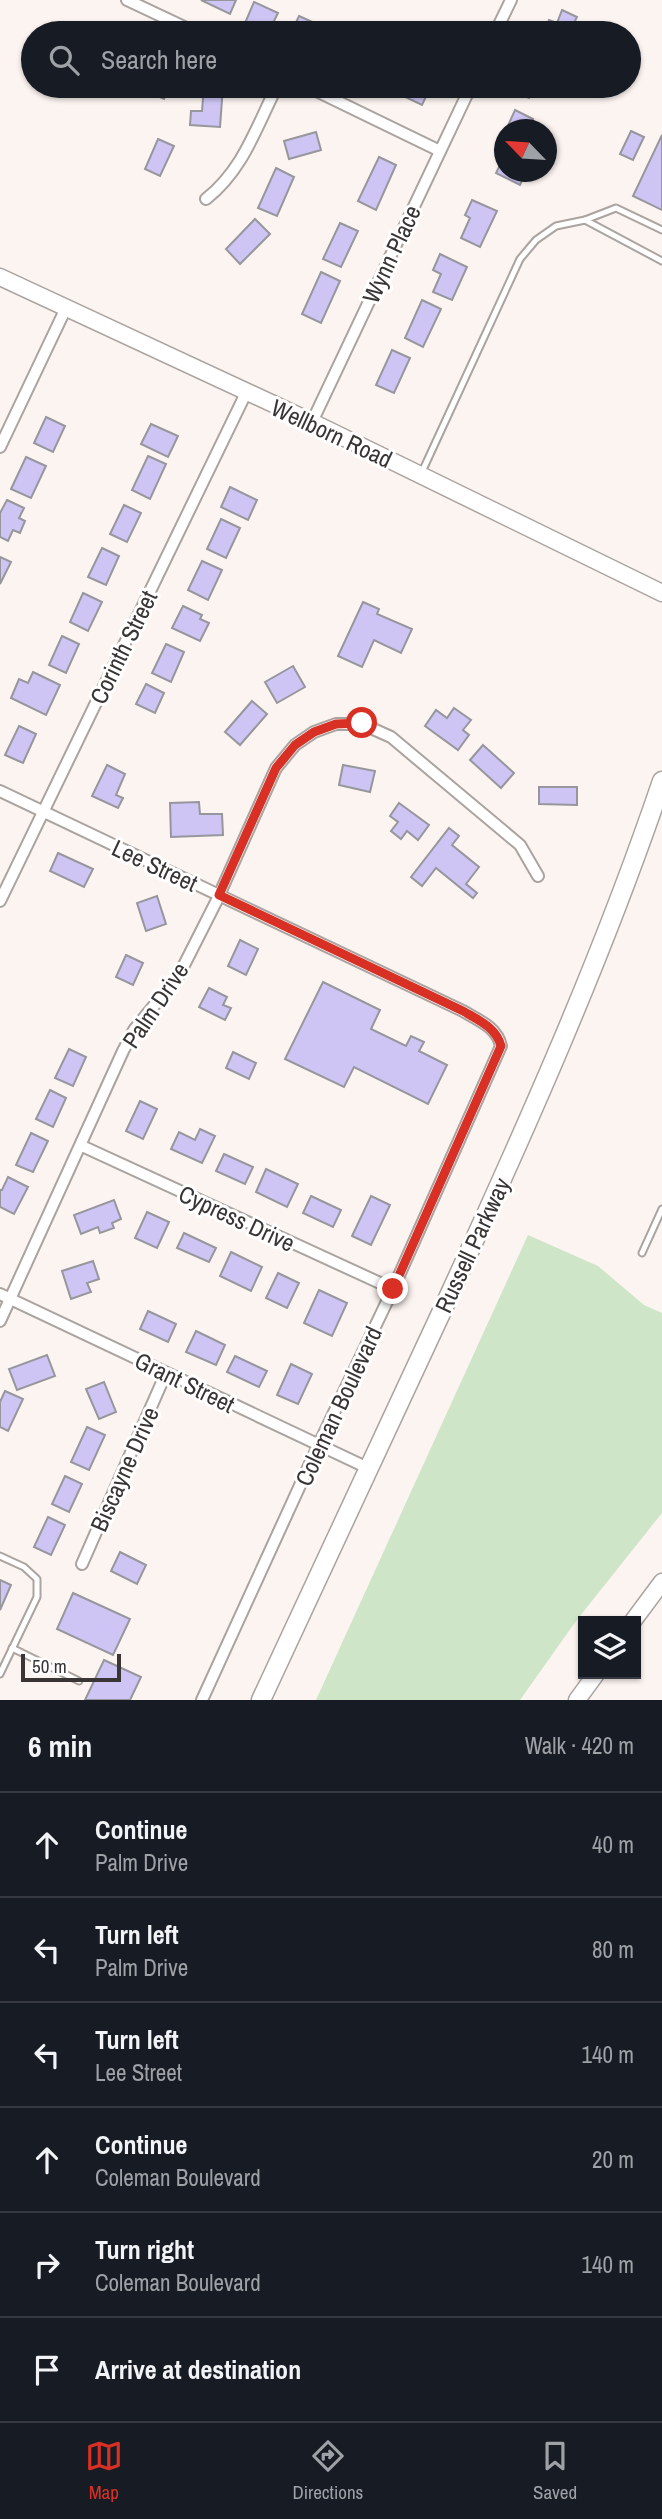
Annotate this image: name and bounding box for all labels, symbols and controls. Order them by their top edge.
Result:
search box [21,21,641,98]
icon: search [45,41,83,79]
text: Search here [101,42,217,77]
north arrow [494,119,557,182]
street label: Wynn Place [354,200,428,308]
street label: Wellborn Road [266,391,398,475]
street label: Corinth Street [82,584,164,709]
route start [346,707,377,738]
street label: Lee Street [107,831,203,899]
street label: Palm Drive [115,956,195,1054]
street label: Russell Parkway [427,1172,517,1318]
street label: Cypress Drive [174,1177,300,1259]
route end [377,1273,408,1304]
street label: Coleman Boulevard [287,1321,389,1491]
street label: Grant Street [130,1344,241,1420]
street label: Biscayne Drive [82,1402,166,1536]
map controls [578,1616,641,1679]
button: layers [578,1616,641,1679]
scale bar [21,1651,121,1683]
text: 50 m [32,1653,67,1679]
text: 6 min [28,1726,92,1766]
text: Walk · 420 m [525,1730,634,1761]
text: Continue [95,1812,187,1847]
icon: ahead [28,1826,66,1864]
text: 40 m [592,1829,634,1860]
text: Palm Drive [95,1847,188,1878]
text: Turn left [95,1917,179,1952]
icon: left [28,1931,66,1969]
text: 80 m [592,1934,634,1965]
text: Palm Drive [95,1952,188,1983]
text: Turn left [95,2022,179,2057]
icon: left [28,2036,66,2074]
text: 140 m [582,2039,634,2070]
text: Lee Street [95,2057,182,2088]
text: Continue [95,2127,187,2162]
icon: ahead [28,2141,66,2179]
text: 20 m [592,2144,634,2175]
text: Coleman Boulevard [95,2162,261,2193]
text: Turn right [95,2232,194,2267]
icon: right [28,2246,66,2284]
text: 140 m [582,2249,634,2280]
text: Coleman Boulevard [95,2267,261,2298]
icon: arrive [28,2351,66,2389]
text: Arrive at destination [95,2352,301,2387]
tab: Map [85,2437,123,2505]
tab: Directions [292,2437,363,2505]
tab: Saved [533,2437,577,2505]

